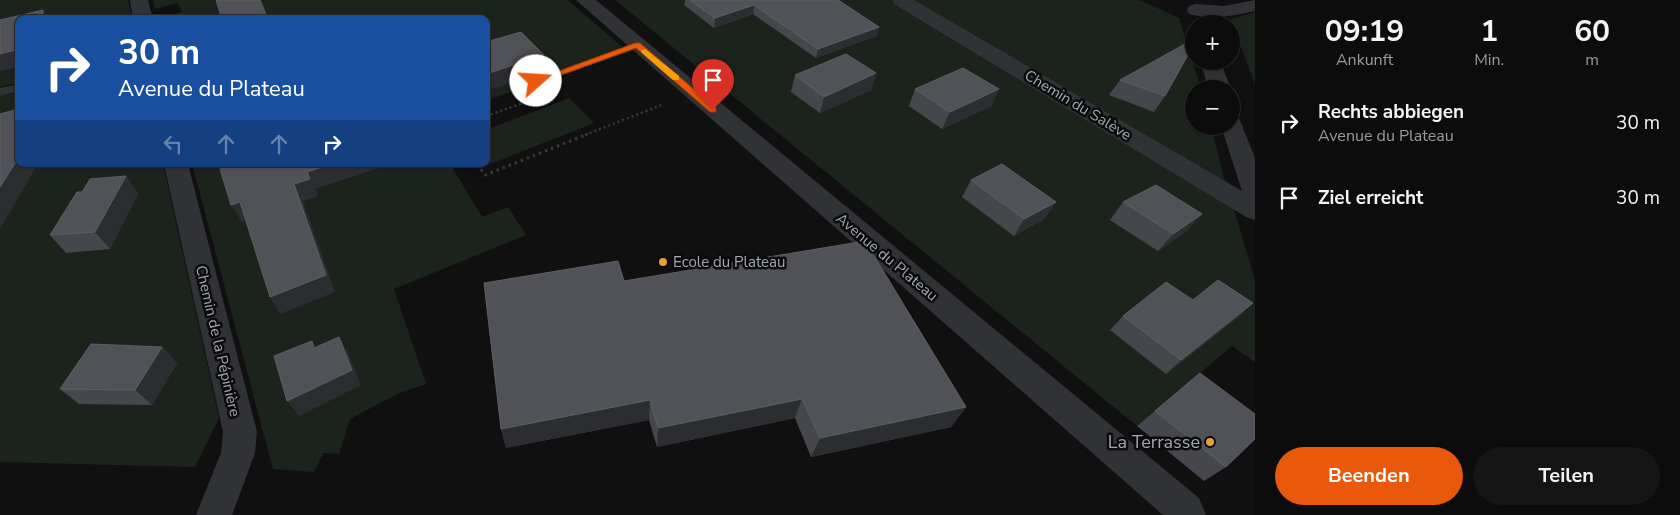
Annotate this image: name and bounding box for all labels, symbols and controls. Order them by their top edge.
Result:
text: 09:19 [1325,11,1404,52]
text: 1 [1480,11,1498,52]
text: 60 [1574,11,1610,52]
map controls [1185,15,1240,135]
button: + [1185,15,1240,70]
text: 30 m [118,29,200,76]
icon: right [35,35,100,100]
text: Ankunft [1336,49,1393,71]
text: Min. [1474,49,1504,71]
text: m [1585,49,1599,71]
position arrow [509,54,561,106]
pin [692,59,734,110]
street label: Chemin du Salève [1021,65,1135,145]
icon: arrive [699,66,727,94]
text: Avenue du Plateau [118,74,305,104]
button: − [1185,80,1240,135]
text: Rechts abbiegen [1318,99,1464,125]
icon: right [1275,109,1303,137]
text: 30 m [1616,110,1660,136]
text: Avenue du Plateau [1318,125,1454,147]
icon: left [159,130,187,158]
icon: ahead [212,130,240,158]
icon: ahead [265,130,293,158]
icon: right [318,130,346,158]
icon: arrive [1275,184,1303,212]
text: Ziel erreicht [1318,185,1423,211]
text: 30 m [1616,185,1660,211]
street label: Avenue du Plateau [832,208,942,306]
place label: Ecole du Plateau [673,252,785,272]
marker: Ecole du Plateau [657,256,669,268]
street label: Chemin de la Pépinière [191,263,245,419]
place label: La Terrasse [1108,430,1200,454]
marker: La Terrasse [1204,436,1216,448]
button: Beenden [1275,447,1463,505]
button: Teilen [1473,447,1660,505]

